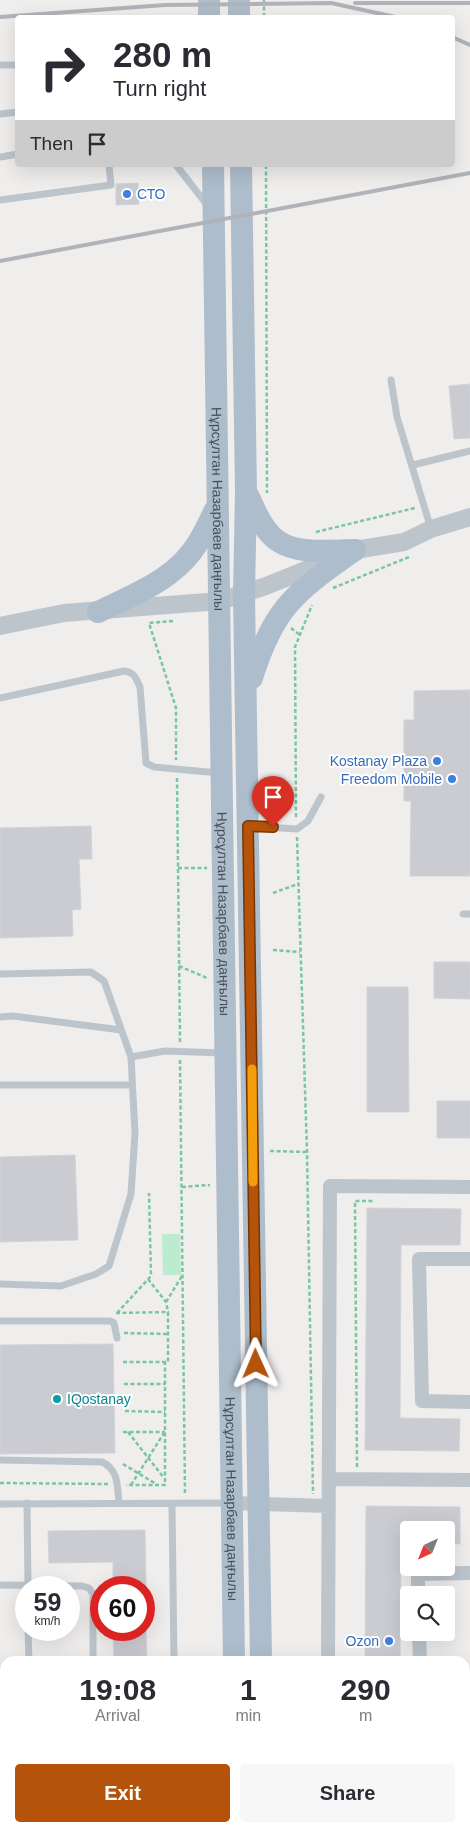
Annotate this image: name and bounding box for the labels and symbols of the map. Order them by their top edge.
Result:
place label: СТО [137,186,166,202]
marker: СТО [121,188,133,200]
street label: Нұрсұлтан Назарбаев даңғылы [208,407,227,611]
place label: Kostanay Plaza [330,753,427,769]
marker: Kostanay Plaza [431,755,443,767]
place label: Freedom Mobile [341,771,442,787]
marker: Freedom Mobile [446,773,458,785]
pin [252,776,294,827]
street label: Нұрсұлтан Назарбаев даңғылы [214,812,233,1016]
position arrow [229,1337,281,1389]
place label: IQostanay [67,1391,131,1407]
marker: IQostanay [51,1393,63,1405]
street label: Нұрсұлтан Назарбаев даңғылы [222,1397,241,1601]
north arrow [400,1521,455,1576]
speed limit sign: 60 [90,1576,155,1641]
place label: Ozon [346,1633,379,1649]
marker: Ozon [383,1635,395,1647]

